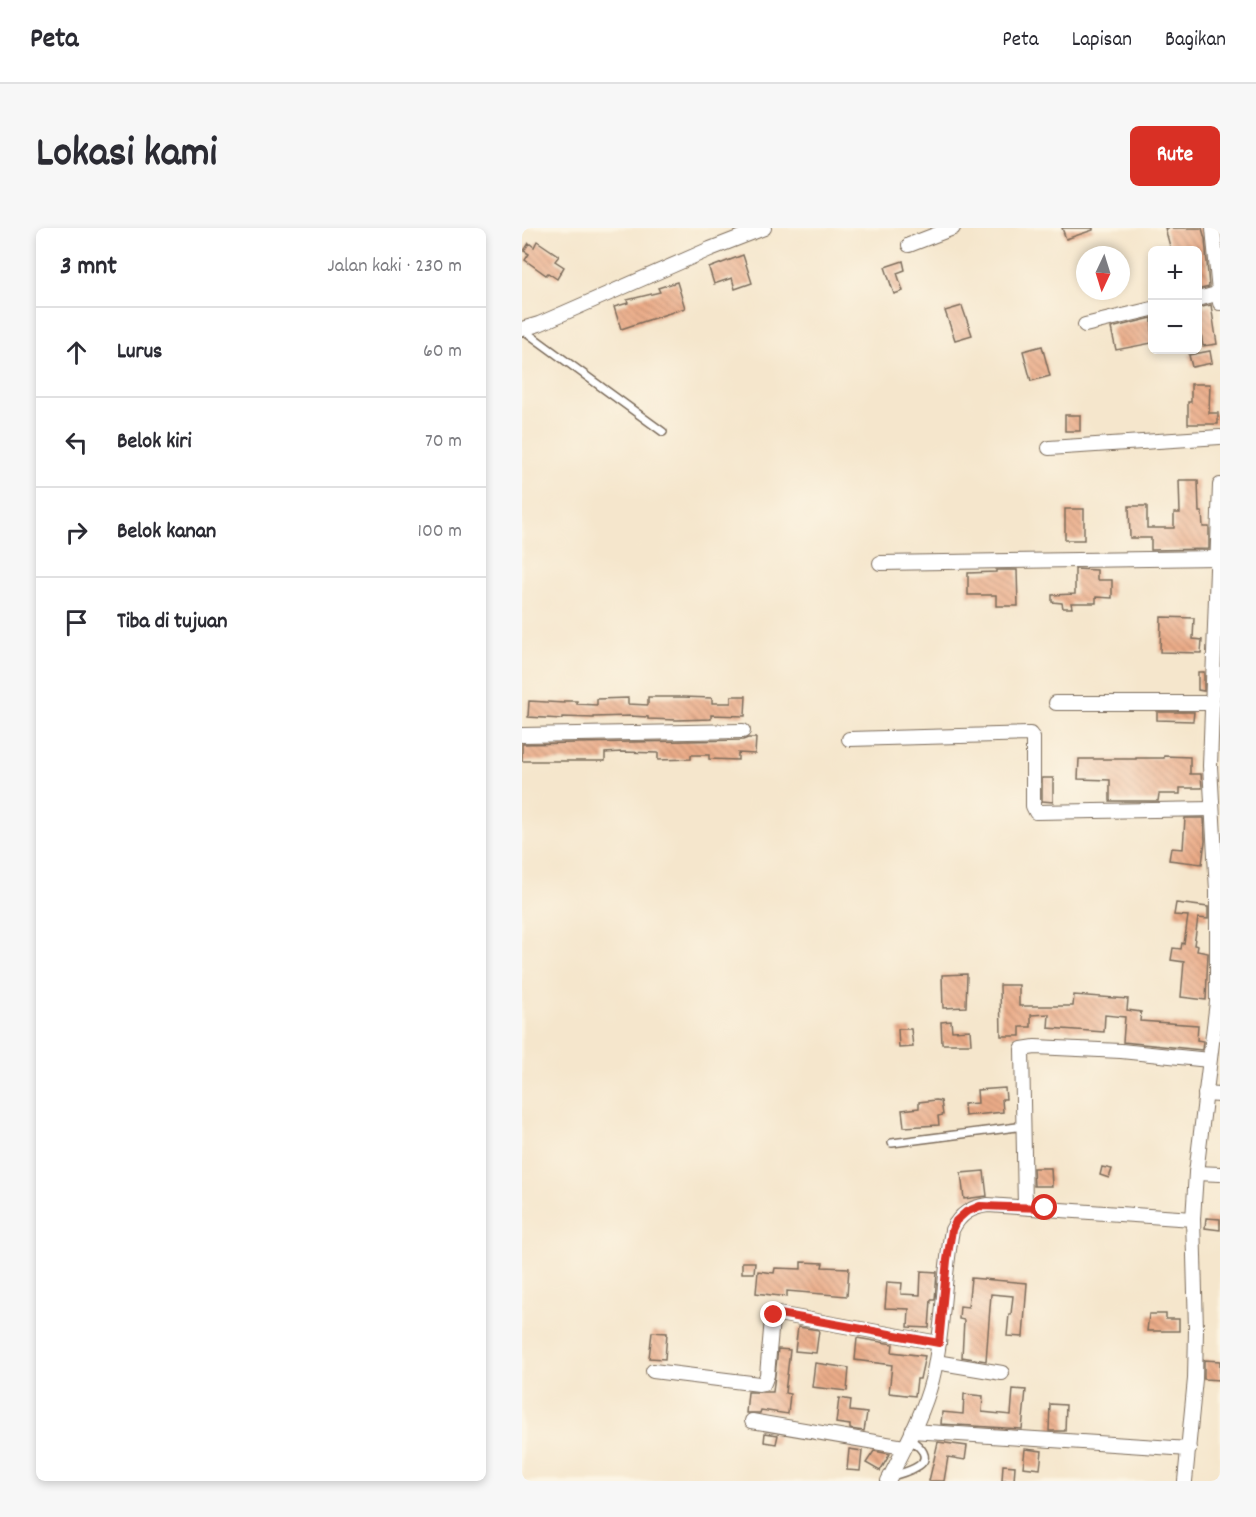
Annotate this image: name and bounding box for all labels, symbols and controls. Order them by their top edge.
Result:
text: Peta [30,21,79,61]
text: Peta [1002,26,1039,56]
text: Lapisan [1072,26,1132,56]
text: Bagikan [1165,26,1226,56]
text: Lokasi kami [36,126,217,186]
button: Rute [1130,126,1220,186]
north arrow [1076,246,1130,300]
map controls [1148,246,1202,354]
button: + [1148,246,1202,300]
text: 3 mnt [60,249,117,286]
text: Jalan kaki · 230 m [327,253,462,281]
button: − [1148,300,1202,354]
icon: ahead [60,336,93,369]
text: Lurus [117,337,162,368]
text: 60 m [423,338,462,366]
icon: left [60,426,93,459]
text: Belok kiri [117,427,191,458]
text: 70 m [425,428,462,456]
icon: right [60,516,93,549]
text: Belok kanan [117,517,216,548]
text: 100 m [418,518,462,546]
icon: arrive [60,606,93,639]
text: Tiba di tujuan [117,607,227,638]
route start [1031,1194,1057,1220]
route end [760,1301,786,1327]

